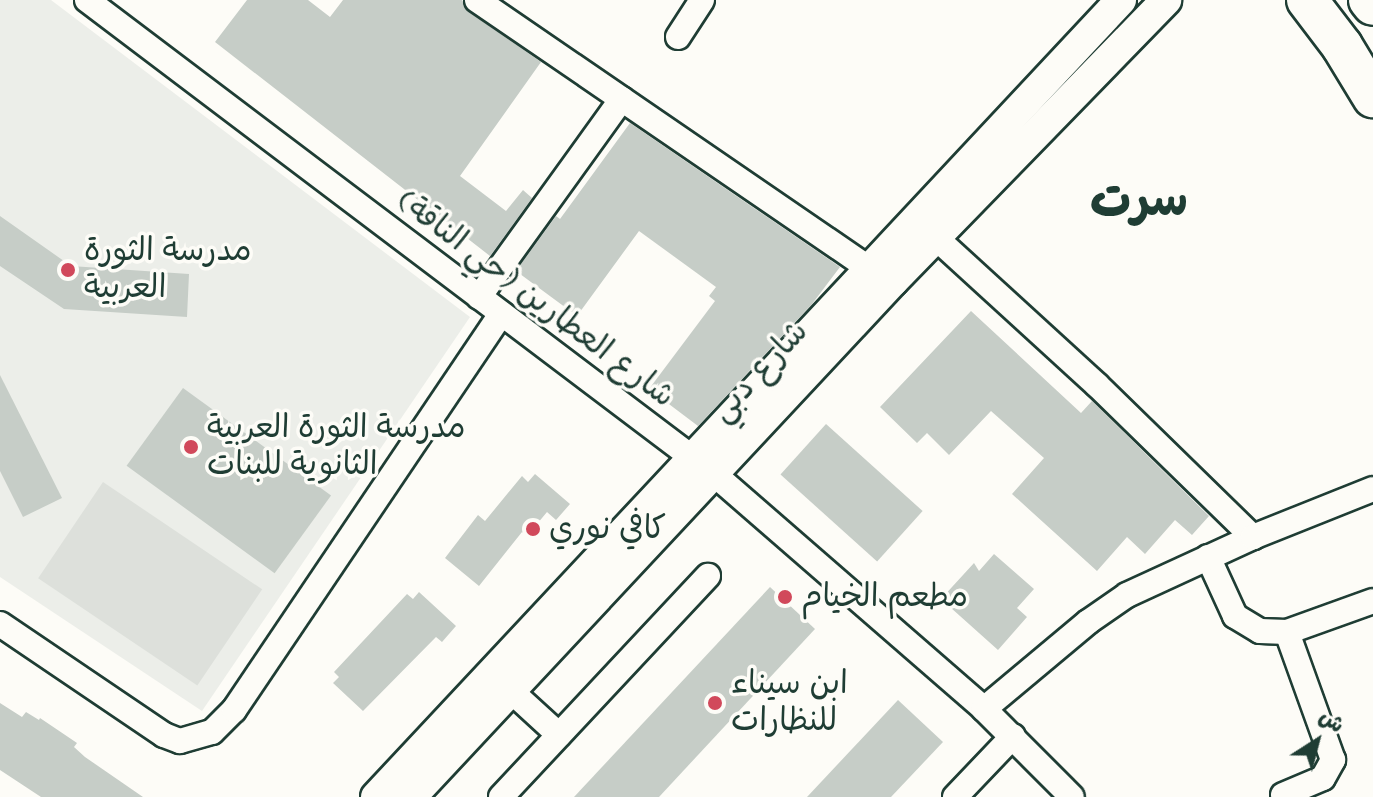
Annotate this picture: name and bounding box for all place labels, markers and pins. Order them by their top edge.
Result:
place label: مدرسة الثورة العربية [84,233,252,308]
marker: مدرسة الثورة العربية [59,261,77,279]
place label: مدرسة الثورة العربية الثانوية للبنات [207,410,466,485]
marker: مدرسة الثورة العربية الثانوية للبنات [182,438,200,456]
place label: كافي نوري [549,510,666,548]
marker: كافي نوري [524,520,542,538]
place label: مطعم الخيام [801,578,968,616]
marker: مطعم الخيام [776,588,794,606]
place label: ابن سيناء للنظارات [731,666,848,741]
marker: ابن سيناء للنظارات [706,694,724,712]

